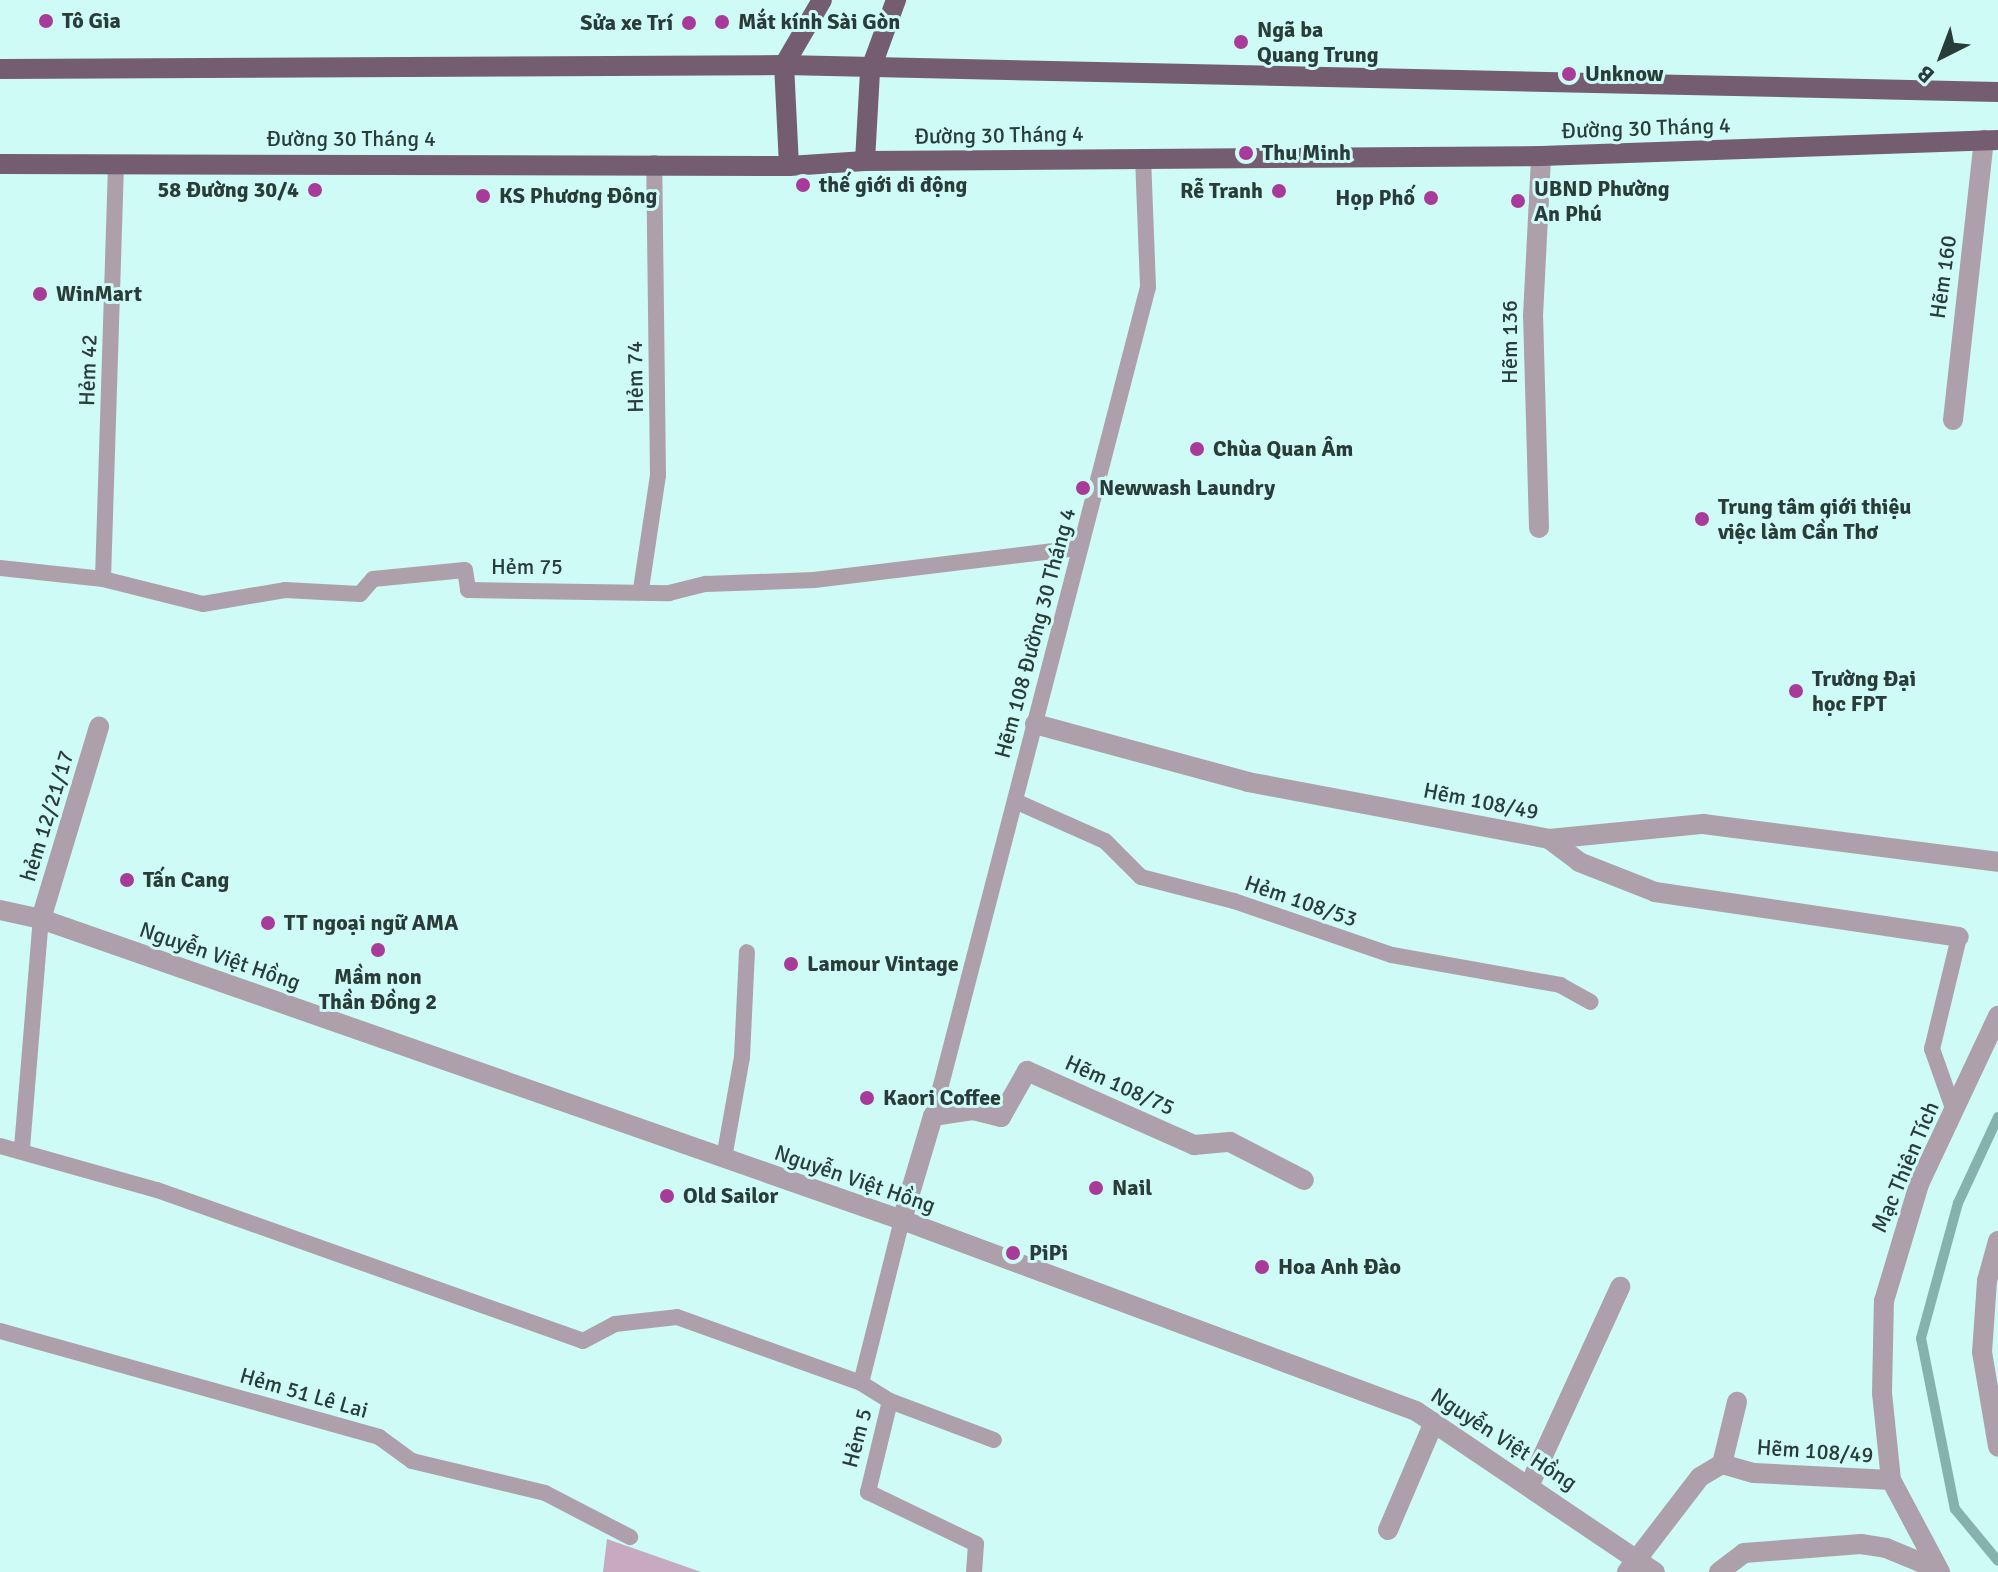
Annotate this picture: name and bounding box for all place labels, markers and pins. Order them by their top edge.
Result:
place label: Tô Gia [62,8,121,34]
place label: Mắt kính Sài Gòn [738,9,900,35]
place label: Sửa xe Trí [580,10,673,36]
marker: Tô Gia [37,12,55,30]
marker: Mắt kính Sài Gòn [713,13,731,31]
marker: Sửa xe Trí [680,14,698,32]
place label: Ngã ba Quang Trung [1257,16,1379,68]
marker: Ngã ba Quang Trung [1232,33,1250,51]
place label: Unknow [1585,61,1663,87]
marker: Unknow [1560,65,1578,83]
place label: Thu Minh [1262,140,1351,166]
marker: Thu Minh [1237,144,1255,162]
place label: thế giới di động [819,172,967,198]
place label: UBND Phường An Phú [1534,175,1670,226]
marker: thế giới di động [794,176,812,194]
place label: 58 Đường 30/4 [157,177,299,203]
place label: Rễ Tranh [1180,178,1263,204]
marker: 58 Đường 30/4 [306,181,324,199]
marker: Rễ Tranh [1270,182,1288,200]
place label: KS Phương Đông [499,183,657,209]
place label: Họp Phố [1335,185,1415,211]
marker: KS Phương Đông [474,187,492,205]
marker: Họp Phố [1422,189,1440,207]
marker: UBND Phường An Phú [1509,192,1527,210]
place label: WinMart [56,281,142,307]
marker: WinMart [31,285,49,303]
place label: Chùa Quan Âm [1213,436,1353,462]
marker: Chùa Quan Âm [1188,440,1206,458]
place label: Newwash Laundry [1099,475,1275,501]
marker: Newwash Laundry [1074,479,1092,497]
place label: Trung tâm giới thiệu việc làm Cần Thơ [1718,493,1911,544]
marker: Trung tâm giới thiệu việc làm Cần Thơ [1693,510,1711,528]
place label: Trường Đại học FPT [1812,665,1916,716]
marker: Trường Đại học FPT [1787,682,1805,700]
place label: Tấn Cang [143,867,229,893]
marker: Tấn Cang [118,871,136,889]
place label: TT ngoại ngữ AMA [284,910,458,936]
marker: TT ngoại ngữ AMA [259,914,277,932]
marker: Mầm non Thần Đồng 2 [369,941,387,959]
place label: Lamour Vintage [807,951,959,977]
marker: Lamour Vintage [782,955,800,973]
place label: Mầm non Thần Đồng 2 [319,963,437,1014]
place label: Kaori Coffee [883,1085,1001,1111]
marker: Kaori Coffee [858,1089,876,1107]
place label: Nail [1112,1175,1152,1201]
marker: Nail [1087,1179,1105,1197]
place label: Old Sailor [683,1183,778,1209]
marker: Old Sailor [658,1187,676,1205]
place label: PiPi [1029,1240,1068,1266]
marker: PiPi [1004,1244,1022,1262]
place label: Hoa Anh Đào [1278,1254,1401,1280]
marker: Hoa Anh Đào [1253,1258,1271,1276]

